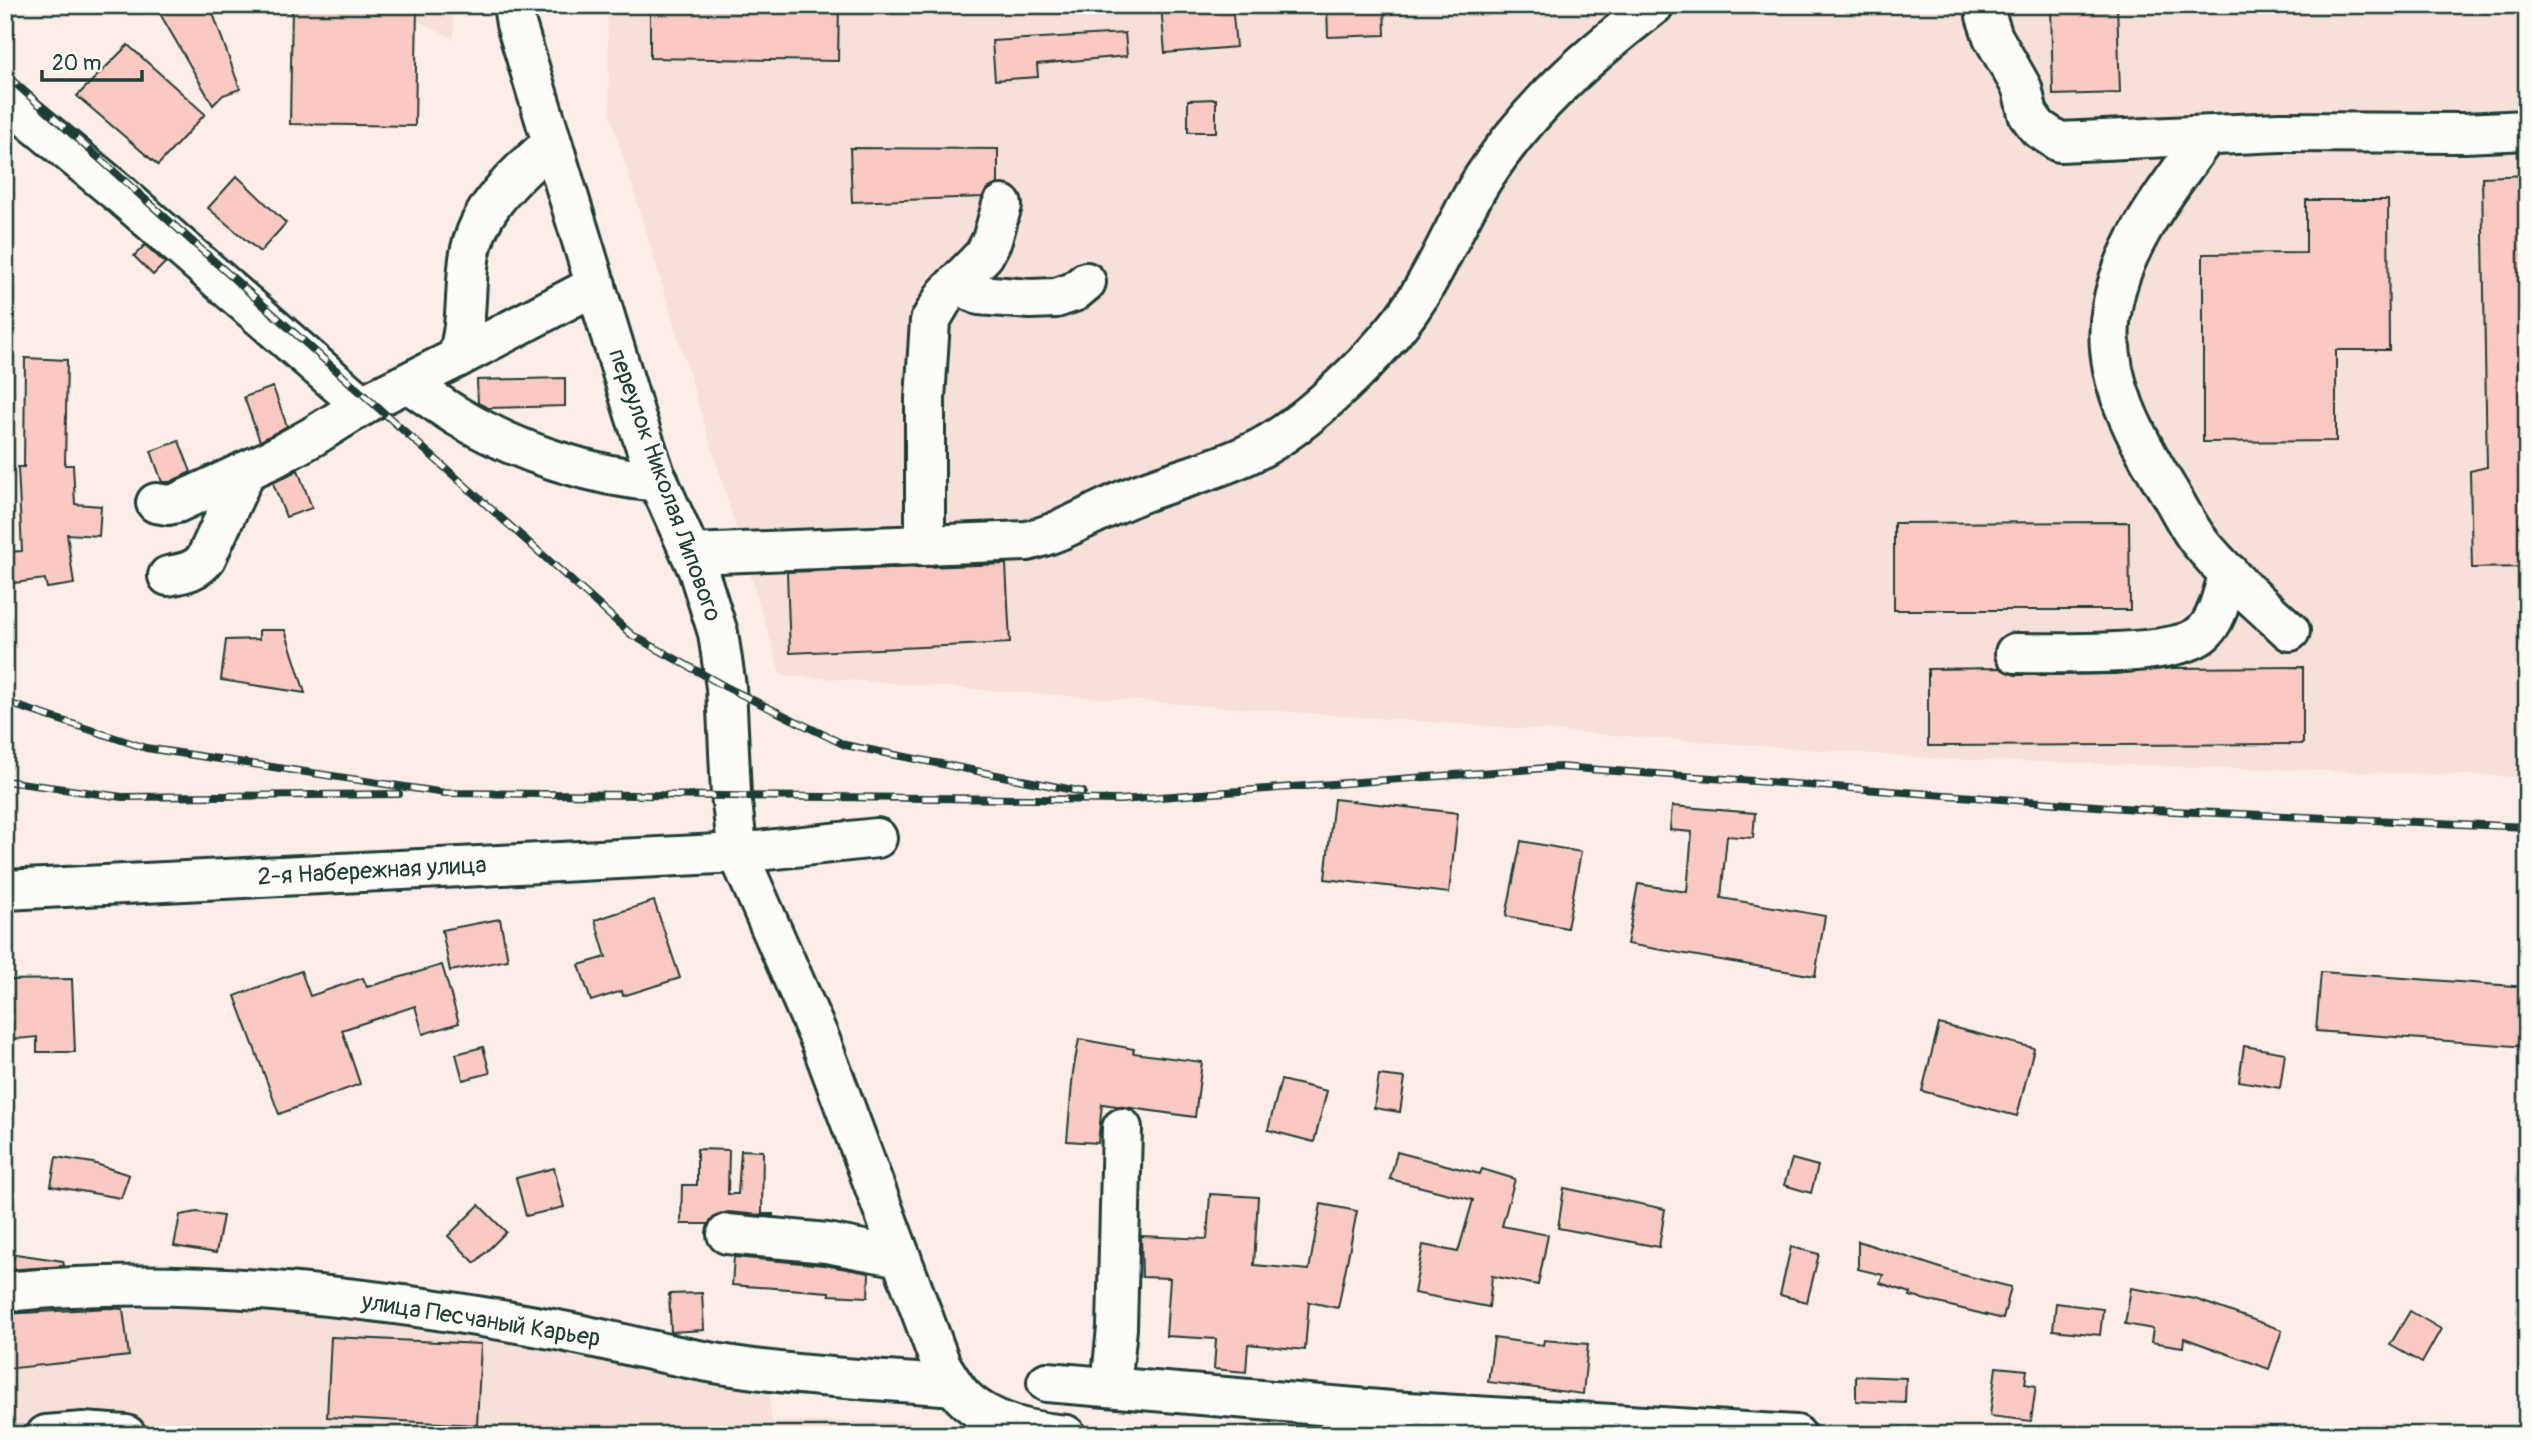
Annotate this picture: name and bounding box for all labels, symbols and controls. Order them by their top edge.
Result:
scale bar [42,38,142,82]
text: 20 m [52,50,101,77]
street label: переулок Николая Липового [602,345,728,625]
street label: 2-я Набережная улица [257,851,487,891]
street label: улица Песчаный Карьер [359,1287,602,1353]

